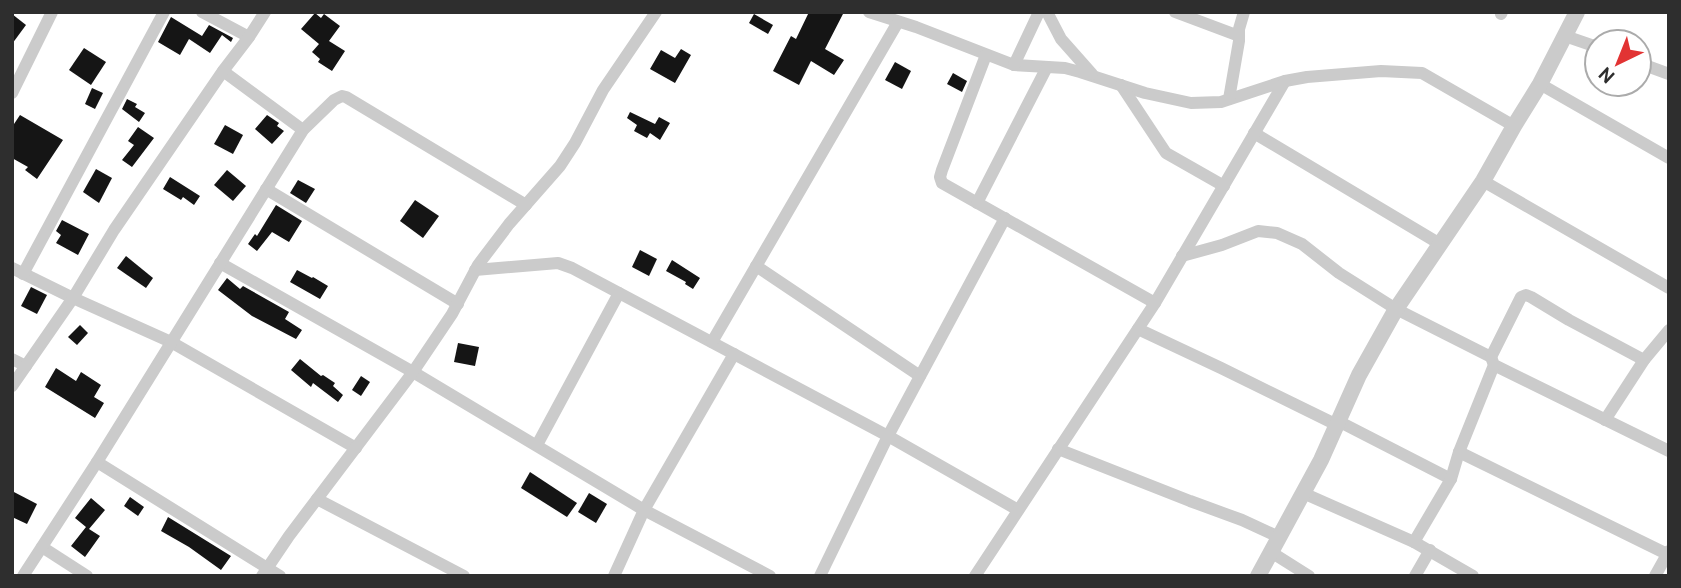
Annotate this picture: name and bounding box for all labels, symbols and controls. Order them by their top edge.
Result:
north arrow [1583,28,1653,98]
text: N [1594,62,1620,88]

